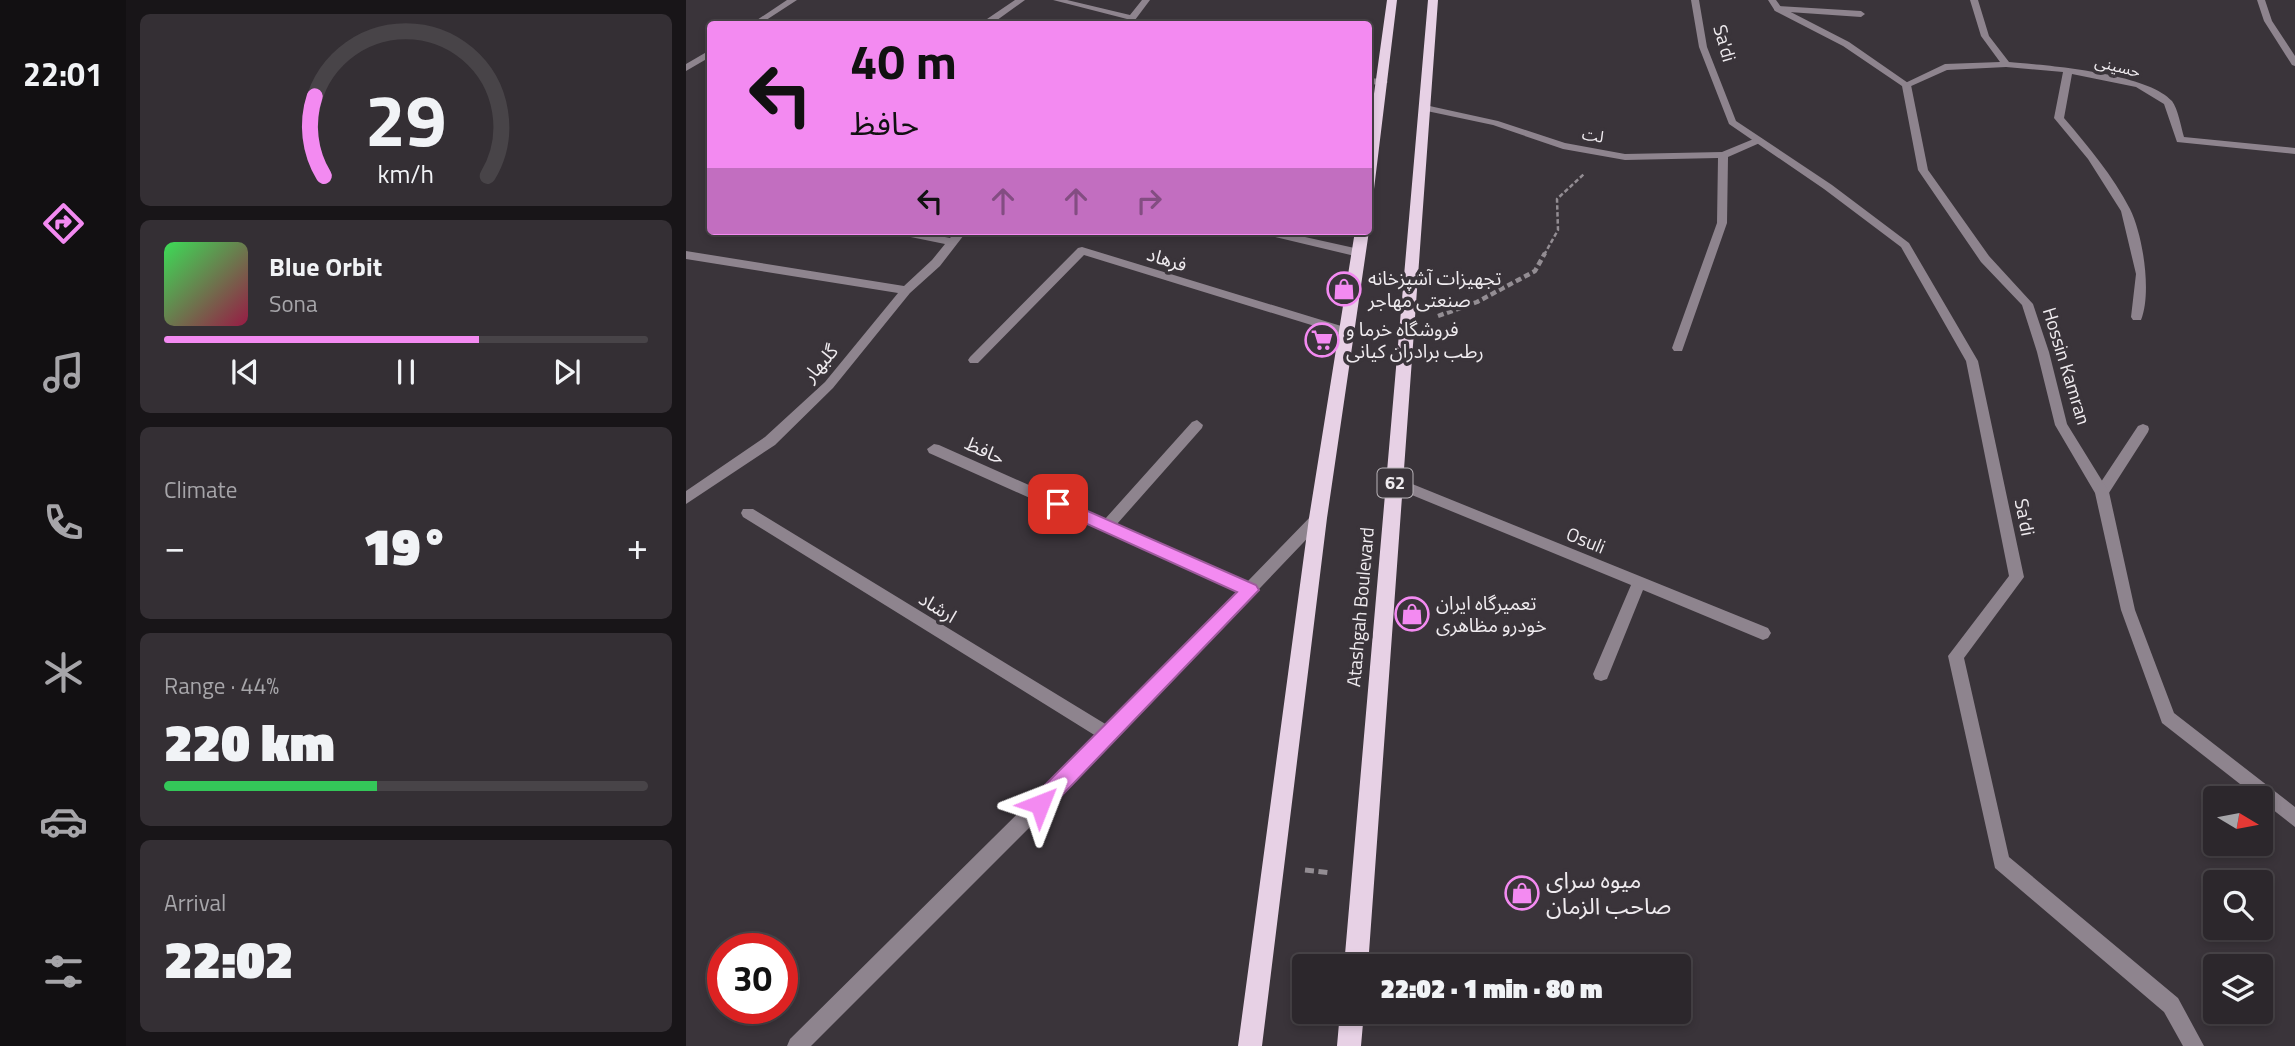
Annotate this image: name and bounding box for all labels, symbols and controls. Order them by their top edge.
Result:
street label: Sa'di [1706,21,1745,65]
text: 40 m [850,23,957,98]
icon: left [735,49,826,140]
street label: حسینی [2093,49,2143,83]
text: 22:01 [23,50,103,98]
text: 29 [365,65,447,175]
text: حافظ [850,99,919,147]
street label: لت [1580,121,1606,149]
text: km/h [378,155,434,193]
icon: left [911,182,949,220]
icon: ahead [984,182,1022,220]
icon: ahead [1057,182,1095,220]
icon: right [1130,182,1168,220]
icon: directions [39,199,88,248]
street label: فرهاد [1143,239,1191,278]
text: Blue Orbit [269,247,382,286]
place label: تجهیزات آشپزخانه صنعتی مهاجر [1367,263,1501,314]
shop icon: تجهیزات آشپزخانه صنعتی مهاجر [1325,270,1363,308]
text: Sona [269,286,317,321]
street label: Hossin Kamran [2036,304,2099,428]
place label: فروشگاه خرما و رطب برادران کیانی [1346,314,1484,365]
supermarket icon: فروشگاه خرما و رطب برادران کیانی [1303,321,1341,359]
street label: گلبهار [794,336,845,389]
icon: music [39,348,88,397]
icon: previous [226,353,264,391]
icon: pause [387,353,425,391]
icon: next [548,353,586,391]
street label: حافظ [961,428,1010,471]
road number: 62 [1378,468,1412,498]
text: Climate [164,472,237,507]
pin [1028,474,1088,534]
icon: arrive [1039,485,1077,523]
street label: Sa'di [2008,496,2043,538]
icon: phone [39,498,88,547]
text: 19° [363,506,449,585]
text: − [164,517,185,575]
text: + [627,517,648,575]
street label: Osuli [1562,519,1610,560]
street label: Atashgah Boulevard [1338,526,1381,688]
street label: ارشاد [913,584,963,630]
place label: تعمیرگاه ایران خودرو مظاهری [1436,588,1547,639]
shop icon: تعمیرگاه ایران خودرو مظاهری [1393,595,1431,633]
icon: climate [39,648,88,697]
text: Range · 44% [164,668,279,703]
text: 220 km [164,702,335,781]
position arrow [1003,767,1077,841]
north arrow [2203,786,2273,856]
map controls [2203,786,2273,1024]
icon: car [39,797,88,846]
place label: میوه سرای صاحب الزمان [1546,862,1671,923]
button: search [2203,870,2273,940]
shop icon: میوه سرای صاحب الزمان [1503,874,1541,912]
text: Arrival [164,885,226,920]
text: 22:02 [164,919,293,998]
speed limit sign: 30 [707,933,798,1024]
icon: filters [39,947,88,996]
button: layers [2203,954,2273,1024]
text: 22:02 · 1 min · 80 m [1381,969,1603,1008]

